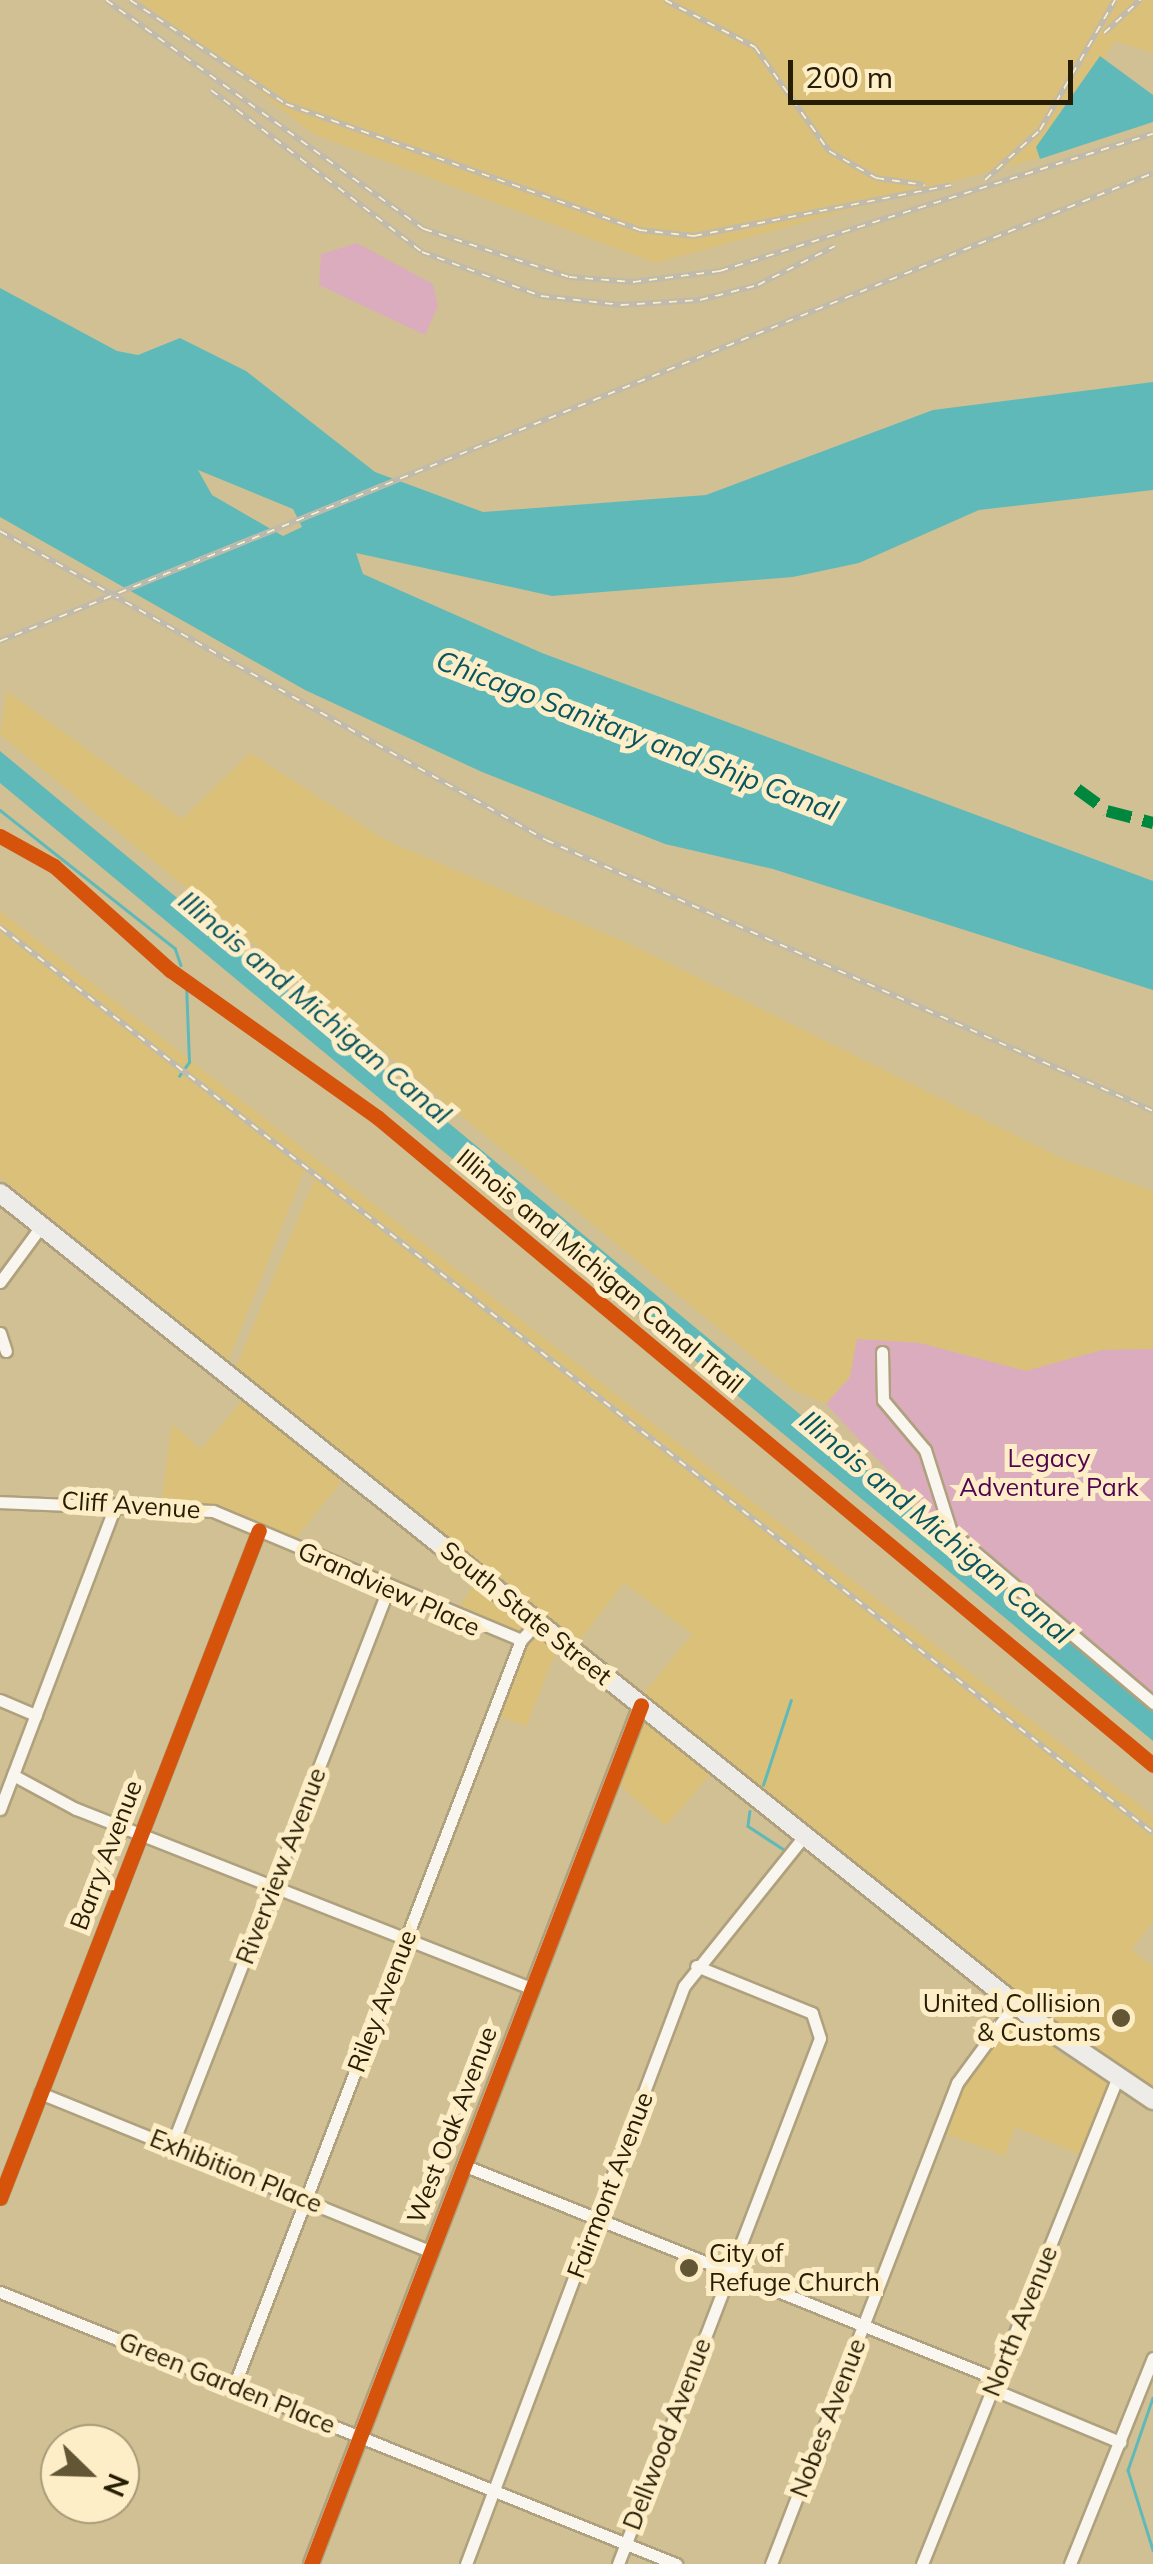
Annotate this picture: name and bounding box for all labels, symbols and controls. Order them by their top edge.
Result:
scale bar [793,40,1078,102]
text: 200 m [805,58,893,96]
water label: Chicago Sanitary and Ship Canal [431,643,843,827]
water label: Illinois and Michigan Canal [172,883,458,1131]
street label: Illinois and Michigan Canal Trail [451,1143,749,1399]
water label: Illinois and Michigan Canal [793,1403,1079,1651]
park label: Legacy Adventure Park [959,1444,1139,1503]
street label: Cliff Avenue [61,1485,201,1525]
street label: Grandview Place [293,1535,485,1643]
street label: South State Street [434,1535,618,1691]
street label: Riverview Avenue [230,1764,332,1968]
street label: Barry Avenue [64,1776,148,1934]
street label: Riley Avenue [341,1926,423,2076]
place label: United Collision & Customs [923,1989,1101,2048]
marker: United Collision & Customs [1110,2007,1132,2029]
street label: West Oak Avenue [401,2022,503,2228]
street label: Fairmont Avenue [561,2088,659,2282]
street label: Exhibition Place [146,2123,326,2219]
place label: City of Refuge Church [709,2239,880,2298]
street label: North Avenue [976,2241,1064,2401]
marker: City of Refuge Church [678,2257,700,2279]
street label: Green Garden Place [115,2326,339,2440]
street label: Dellwood Avenue [617,2334,717,2534]
street label: Nobes Avenue [784,2334,872,2502]
north arrow [40,2424,140,2524]
text: N [96,2469,136,2502]

